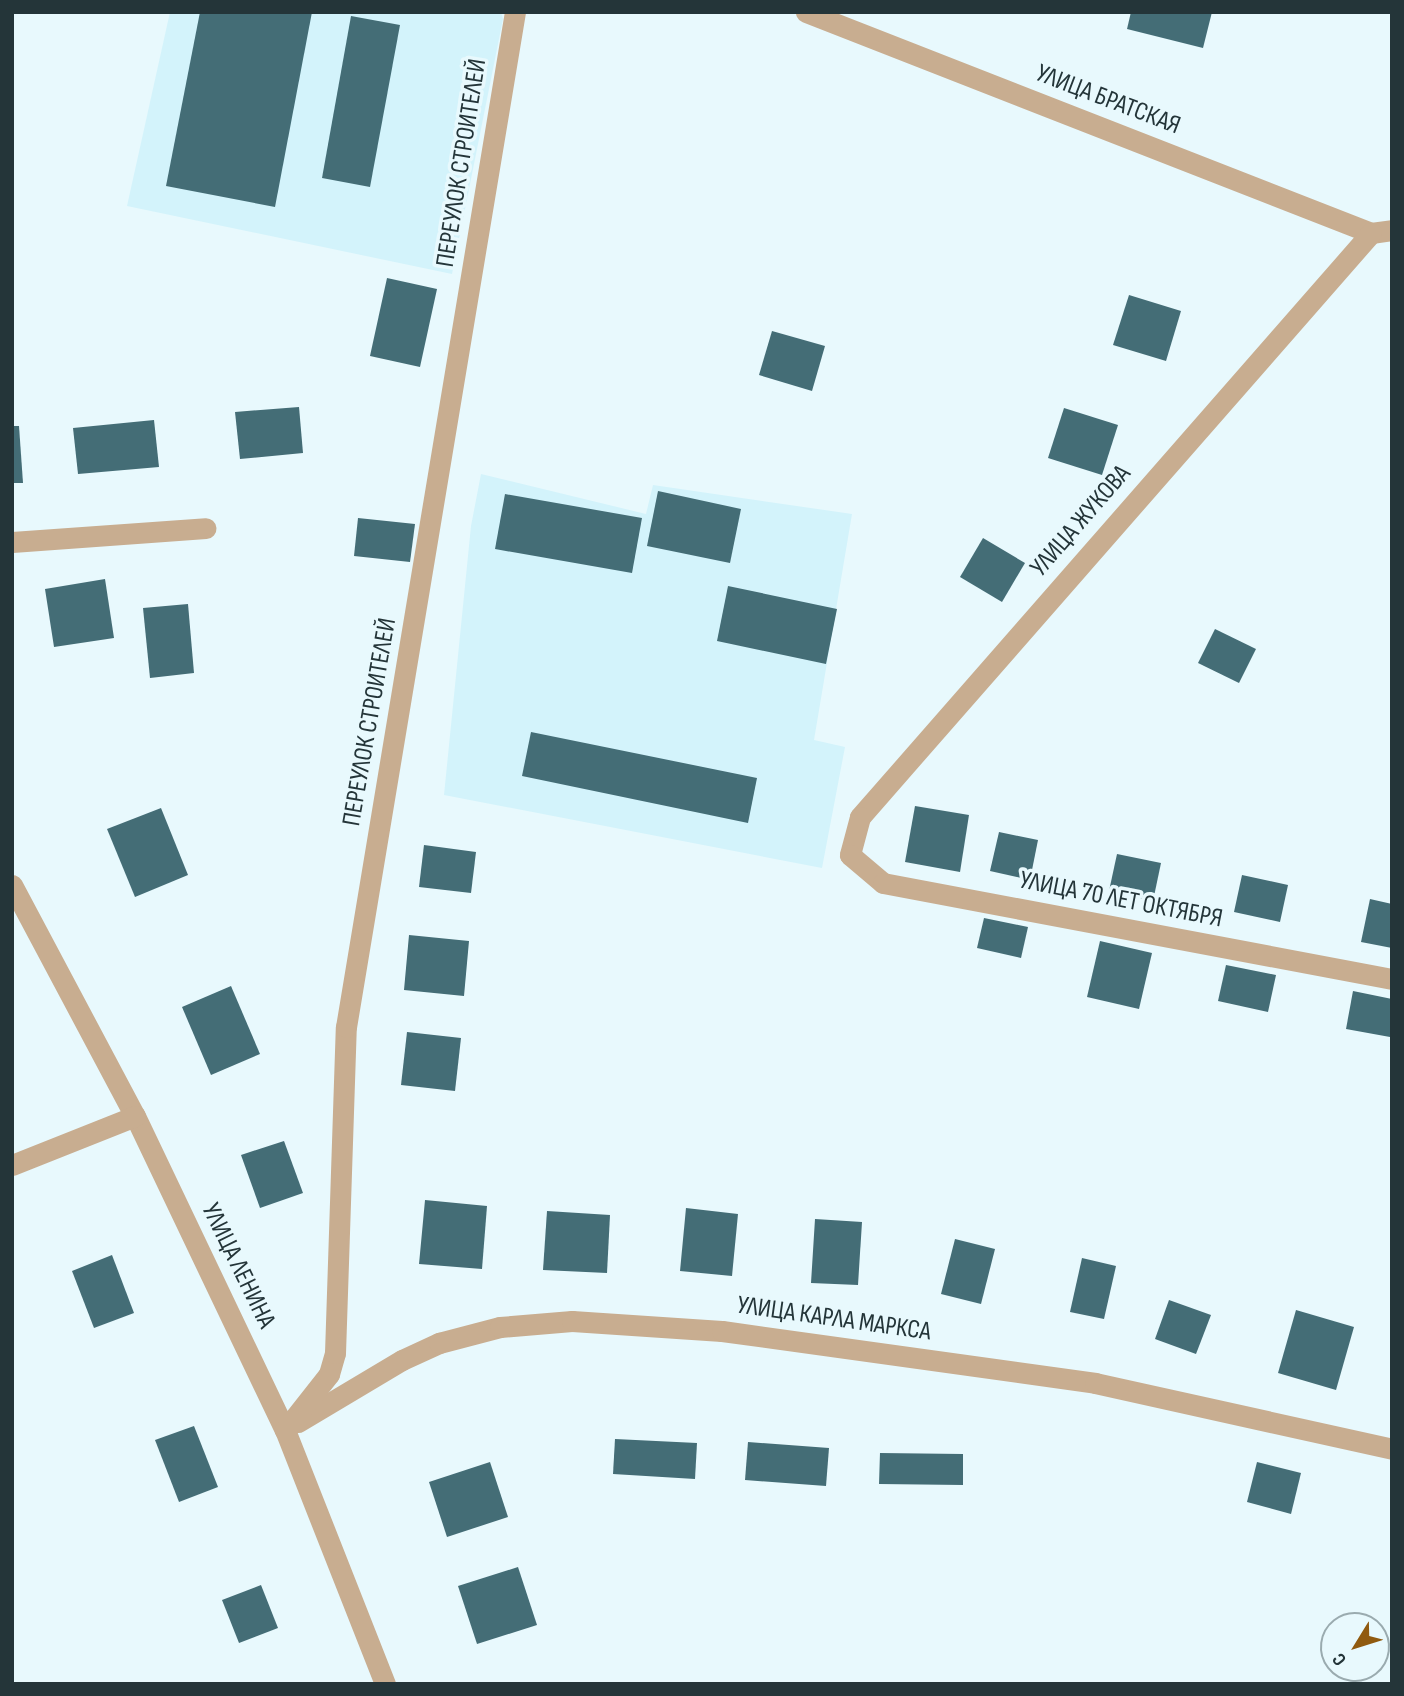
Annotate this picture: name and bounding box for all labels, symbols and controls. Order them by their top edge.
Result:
street label: ПЕРЕУЛОК СТРОИТЕЛЕЙ [430,57,494,269]
street label: УЛИЦА БРАТСКАЯ [1031,58,1185,142]
street label: УЛИЦА ЖУКОВА [1024,459,1138,583]
street label: ПЕРЕУЛОК СТРОИТЕЛЕЙ [336,616,404,828]
street label: УЛИЦА 70 ЛЕТ ОКТЯБРЯ [1017,865,1225,935]
street label: УЛИЦА ЛЕНИНА [194,1198,282,1334]
street label: УЛИЦА КАРЛА МАРКСА [735,1290,933,1348]
north arrow [1320,1612,1390,1682]
text: С [1328,1648,1352,1670]

